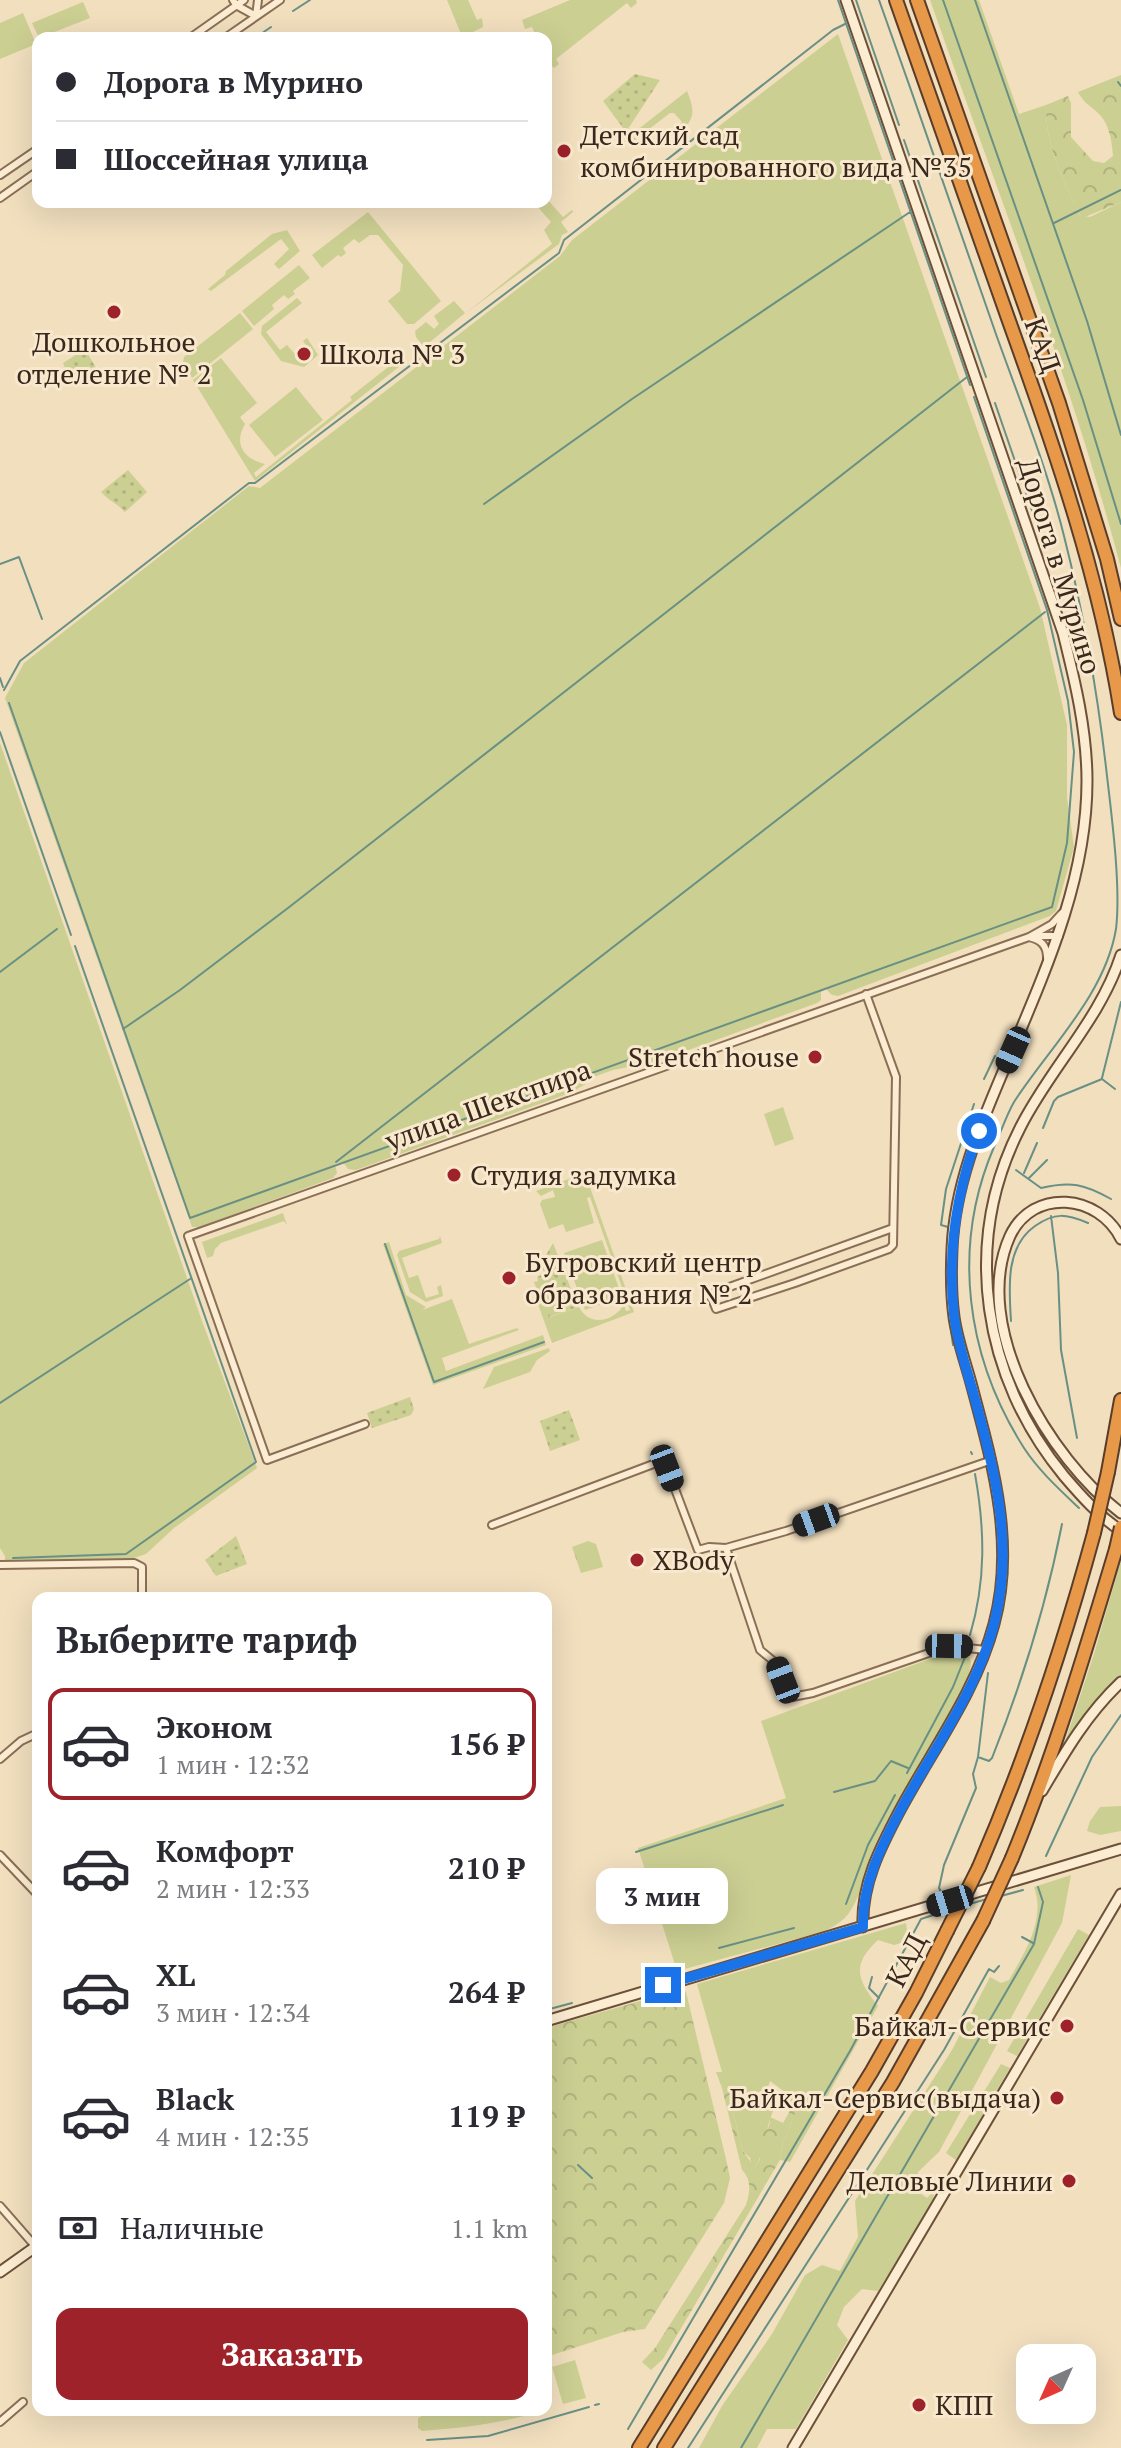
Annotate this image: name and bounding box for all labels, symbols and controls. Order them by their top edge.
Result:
text: Дорога в Мурино [104,62,363,102]
place label: Детский сад комбинированного вида №35 [580,116,972,185]
text: Шоссейная улица [104,139,368,179]
marker: Детский сад комбинированного вида №35 [555,142,573,160]
marker: Дошкольное отделение № 2 [105,303,123,321]
street label: КАД [1017,312,1070,377]
place label: Дошкольное отделение № 2 [16,323,212,392]
place label: Школа № 3 [320,335,465,372]
marker: Школа № 3 [295,345,313,363]
street label: Дорога в Мурино [1010,453,1111,678]
car [992,1023,1034,1077]
place label: Stretch house [628,1038,799,1075]
marker: Stretch house [806,1048,824,1066]
street label: улица Шекспира [379,1050,596,1159]
route start [961,1113,997,1149]
place label: Студия задумка [470,1156,677,1193]
marker: Студия задумка [445,1166,463,1184]
place label: Бугровский центр образования № 2 [525,1243,762,1312]
marker: Бугровский центр образования № 2 [500,1269,518,1287]
car [647,1441,687,1495]
car [789,1501,843,1539]
place label: XBody [653,1541,735,1578]
marker: XBody [628,1551,646,1569]
text: Выберите тариф [56,1616,357,1663]
car [925,1634,973,1658]
car [763,1653,803,1707]
text: Эконом [156,1707,272,1747]
icon: car [60,1708,132,1780]
text: 156 ₽ [448,1724,524,1764]
text: 1 мин · 12:32 [156,1747,310,1781]
text: Комфорт [156,1831,294,1871]
icon: car [60,1832,132,1904]
text: 210 ₽ [448,1848,524,1888]
callout: 3 мин [597,1869,729,1925]
text: 2 мин · 12:33 [156,1871,310,1905]
text: 3 мин [623,1879,701,1913]
car [924,1883,976,1919]
street label: КАД [876,1927,935,1993]
text: XL [156,1955,195,1995]
icon: car [60,1956,132,2028]
route end [645,1967,681,2003]
text: 264 ₽ [448,1972,524,2012]
text: 3 мин · 12:34 [156,1995,310,2029]
place label: Байкал-Сервис [854,2007,1051,2044]
marker: Байкал-Сервис [1058,2017,1076,2035]
text: Black [156,2079,234,2119]
place label: Байкал-Сервис(выдача) [729,2079,1041,2116]
icon: car [60,2080,132,2152]
marker: Байкал-Сервис(выдача) [1048,2089,1066,2107]
text: 119 ₽ [448,2096,524,2136]
text: 4 мин · 12:35 [156,2119,310,2153]
place label: Деловые Линии [847,2162,1053,2199]
marker: Деловые Линии [1060,2172,1078,2190]
icon: cash [56,2206,100,2250]
text: Наличные [120,2208,264,2248]
text: 1.1 km [451,2211,528,2245]
button: Заказать [56,2308,528,2400]
north arrow [1016,2344,1096,2424]
map controls [1016,2344,1096,2424]
place label: КПП [935,2386,993,2423]
marker: КПП [910,2396,928,2414]

